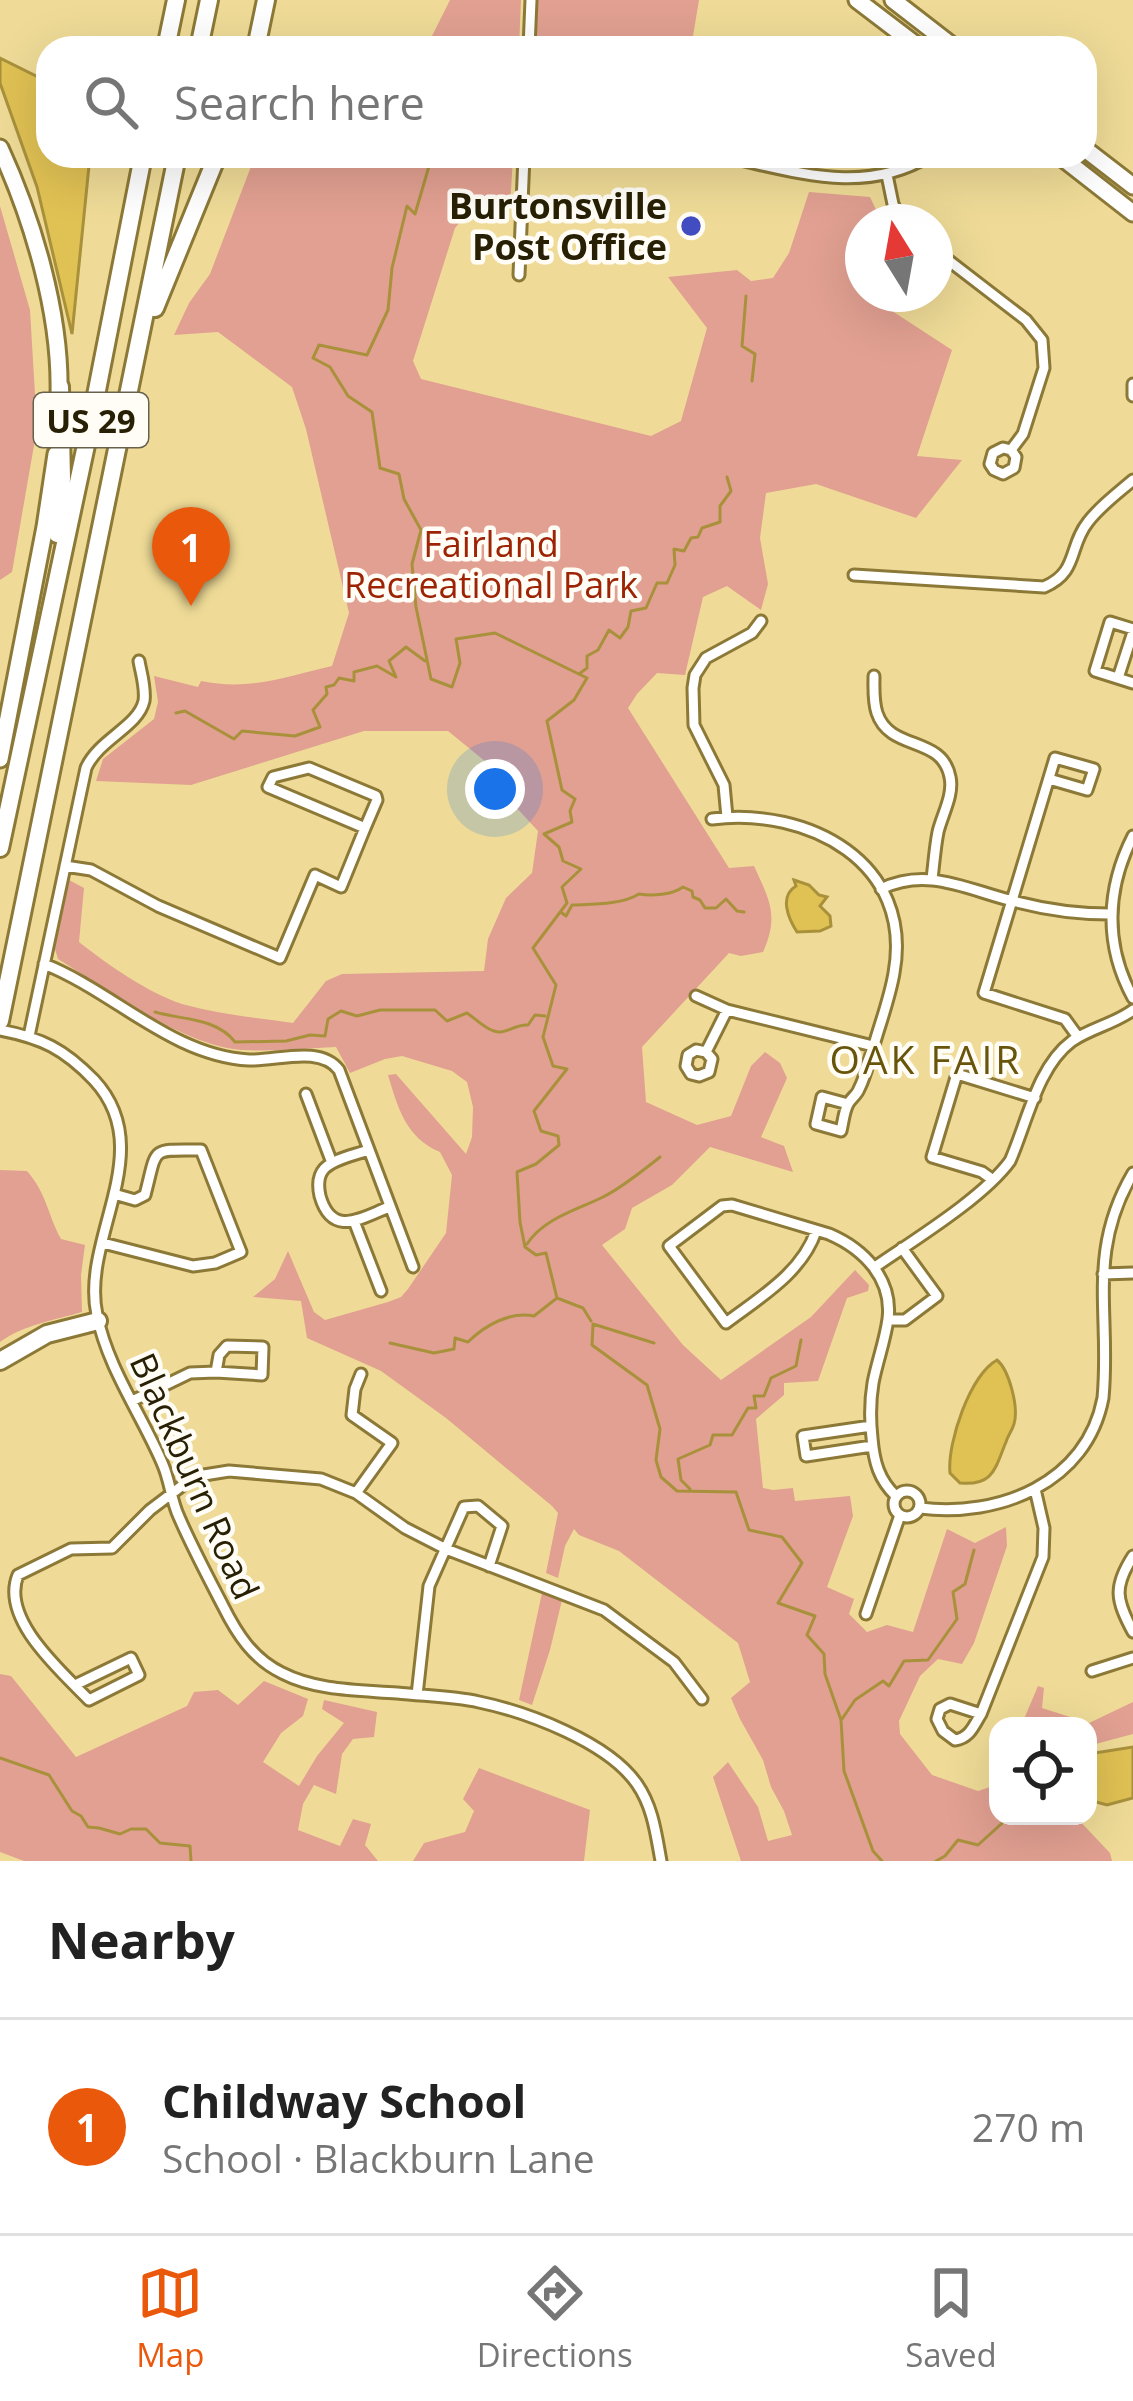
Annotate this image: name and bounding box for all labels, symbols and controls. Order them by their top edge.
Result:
search box [36,36,1097,168]
icon: search [78,69,144,135]
text: Search here [174,72,425,133]
place label: Burtonsville Post Office [449,181,667,271]
north arrow [845,204,953,312]
marker: Burtonsville Post Office [678,213,704,239]
road number: US 29 [34,393,148,447]
pin: 1 [152,507,230,606]
park label: Fairland Recreational Park [344,519,638,609]
your location [465,759,525,819]
district label: OAK FAIR [830,1032,1022,1085]
street label: Blackburn Road [119,1345,271,1607]
map controls [989,1717,1097,1825]
button: locate [989,1717,1097,1825]
text: Nearby [48,1904,235,1974]
text: Childway School [162,2070,526,2131]
text: 1 [76,2100,98,2153]
text: 270 m [972,2100,1085,2153]
text: School · Blackburn Lane [162,2131,595,2184]
tab: Map [136,2260,204,2377]
tab: Directions [477,2260,633,2377]
tab: Saved [905,2260,997,2377]

